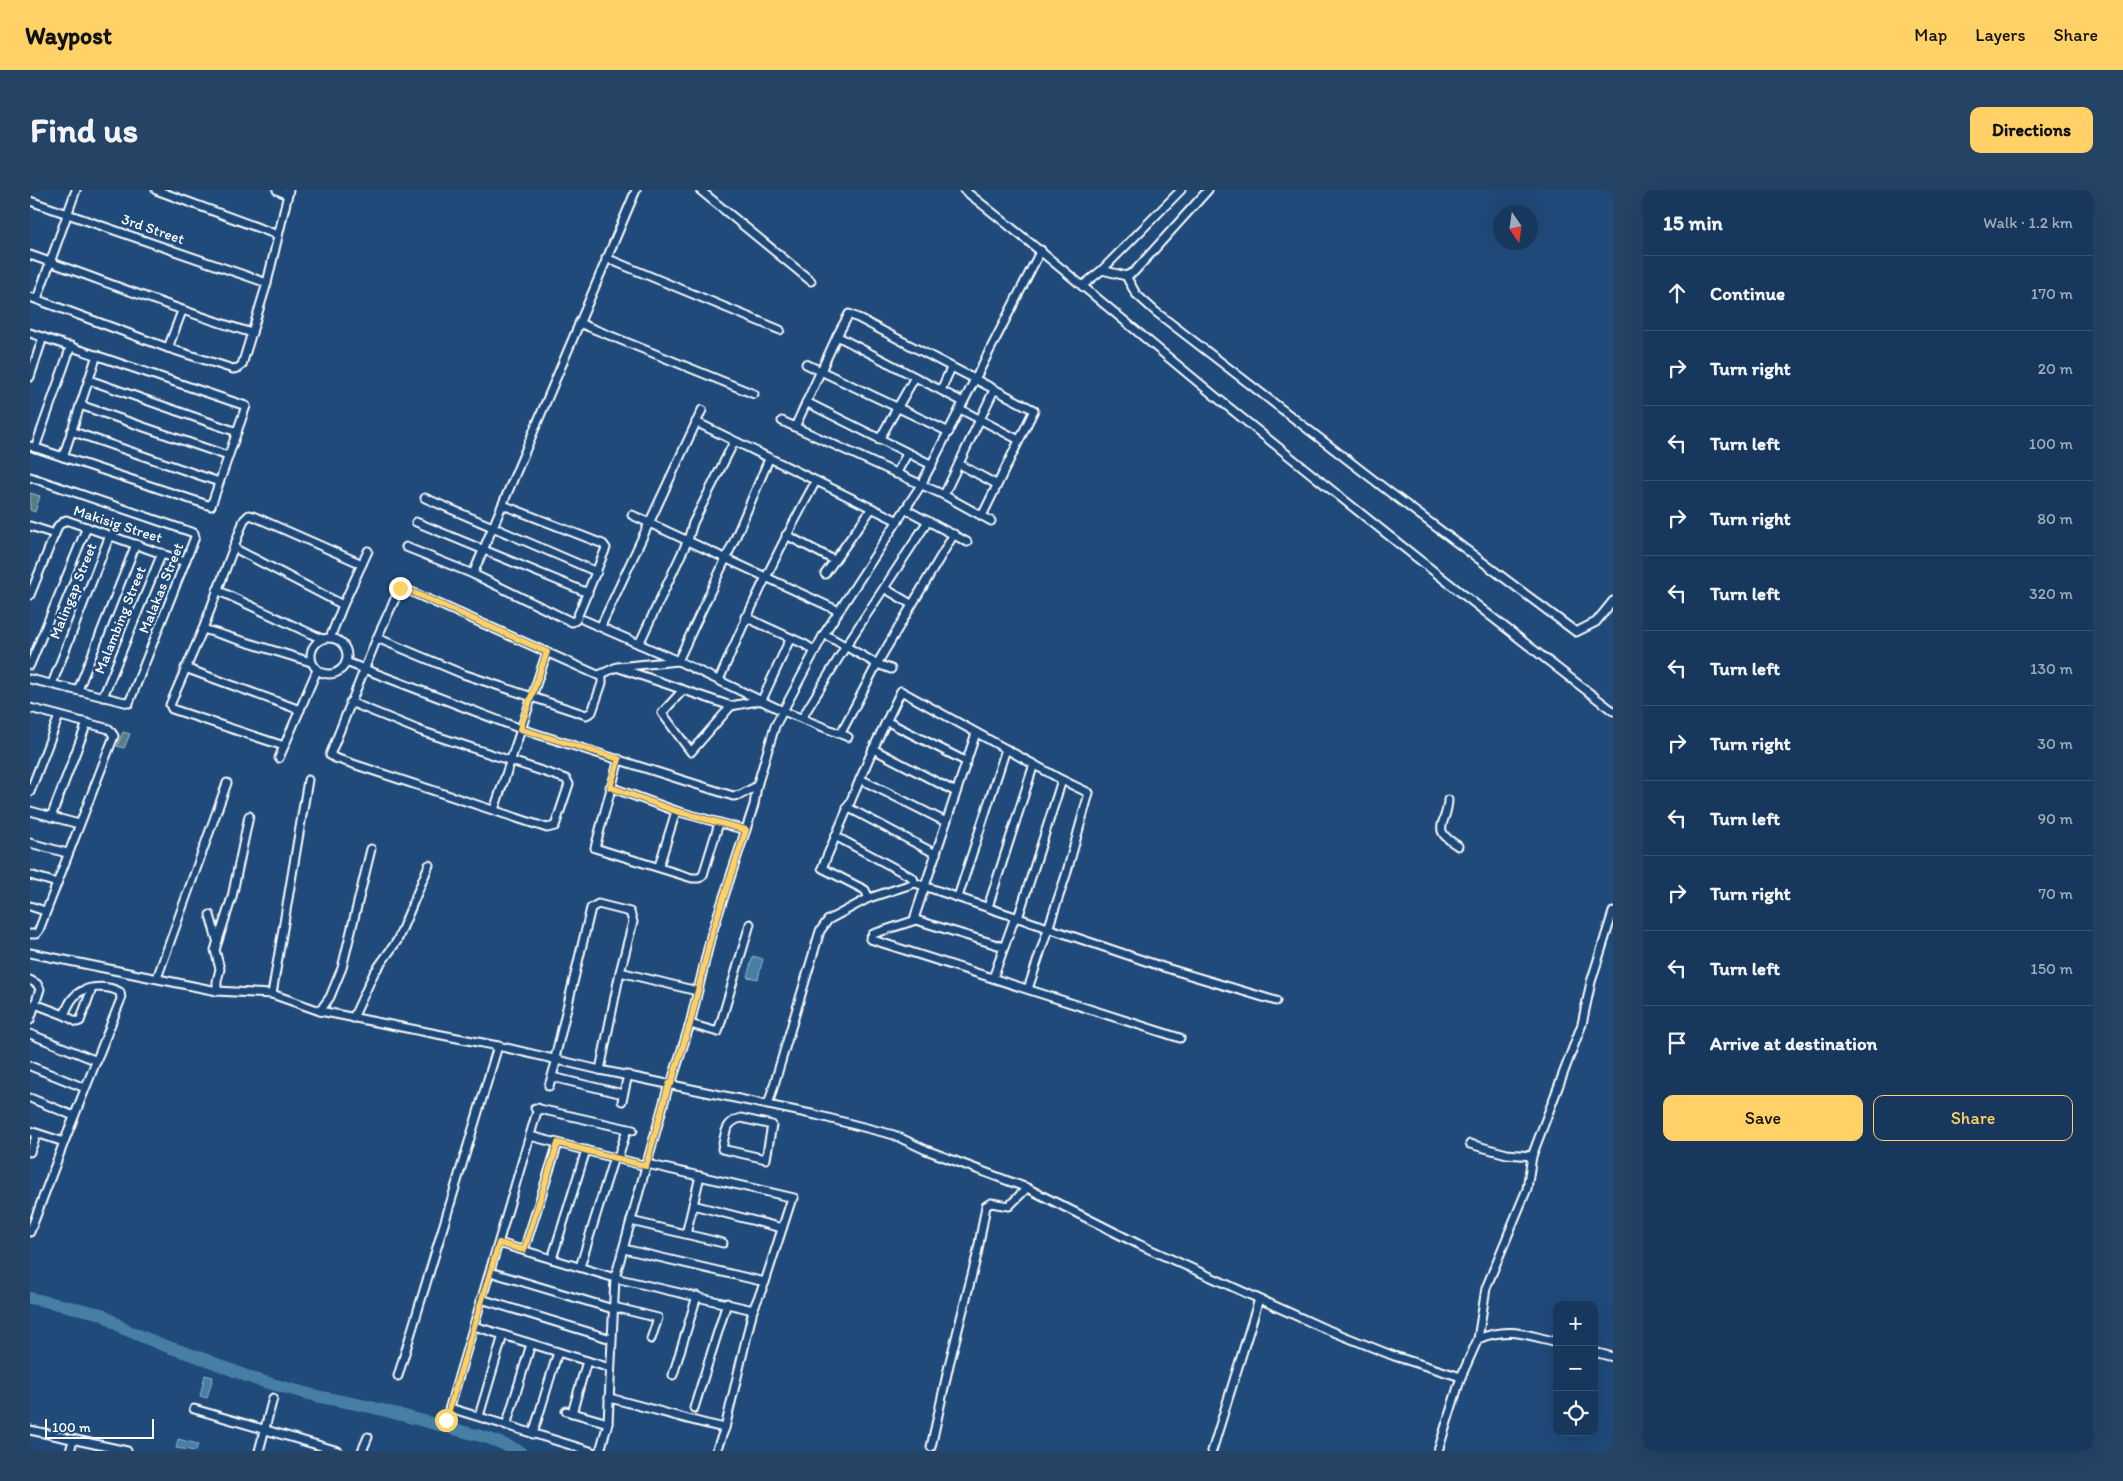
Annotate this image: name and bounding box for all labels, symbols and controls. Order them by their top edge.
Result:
text: Waypost [25,21,112,50]
text: Map [1914,24,1947,46]
text: Layers [1975,24,2025,46]
text: Share [2053,24,2098,46]
button: Directions [1970,107,2093,153]
text: Find us [30,109,138,151]
north arrow [1493,205,1538,250]
street label: 3rd Street [119,210,187,248]
text: 15 min [1663,210,1723,235]
text: Walk · 1.2 km [1983,213,2073,232]
icon: ahead [1663,279,1691,307]
text: Continue [1710,282,1785,305]
text: 170 m [2031,284,2073,303]
icon: right [1663,354,1691,382]
text: Turn right [1710,357,1791,380]
text: 20 m [2038,359,2073,378]
icon: left [1663,429,1691,457]
text: Turn left [1710,432,1780,455]
text: 100 m [2029,434,2073,453]
street label: Makisig Street [71,501,165,547]
icon: right [1663,504,1691,532]
text: Turn right [1710,507,1791,530]
text: 80 m [2037,509,2073,528]
street label: Malingap Street [45,540,101,642]
street label: Malakas Street [135,540,188,636]
street label: Malambing Street [90,563,150,676]
route end [389,577,412,600]
icon: left [1663,579,1691,607]
text: Turn left [1710,582,1780,605]
text: 320 m [2029,584,2073,603]
icon: left [1663,654,1691,682]
text: Turn left [1710,657,1780,680]
text: 130 m [2030,659,2073,678]
icon: right [1663,729,1691,757]
text: Turn right [1710,732,1791,755]
text: 30 m [2037,734,2073,753]
icon: left [1663,804,1691,832]
text: Turn left [1710,807,1780,830]
text: 90 m [2038,809,2073,828]
icon: right [1663,879,1691,907]
text: Turn right [1710,882,1791,905]
text: 70 m [2038,884,2073,903]
icon: left [1663,954,1691,982]
text: Turn left [1710,957,1780,980]
text: 150 m [2030,959,2073,978]
icon: arrive [1663,1029,1691,1057]
text: Arrive at destination [1710,1032,1877,1055]
button: Save [1663,1095,1863,1141]
button: Share [1873,1095,2073,1141]
map controls [1553,1301,1598,1436]
button: + [1553,1301,1598,1346]
button: − [1553,1346,1598,1391]
button: locate [1553,1391,1598,1436]
route start [435,1409,458,1432]
scale bar [45,1416,154,1439]
text: 100 m [52,1419,91,1436]

